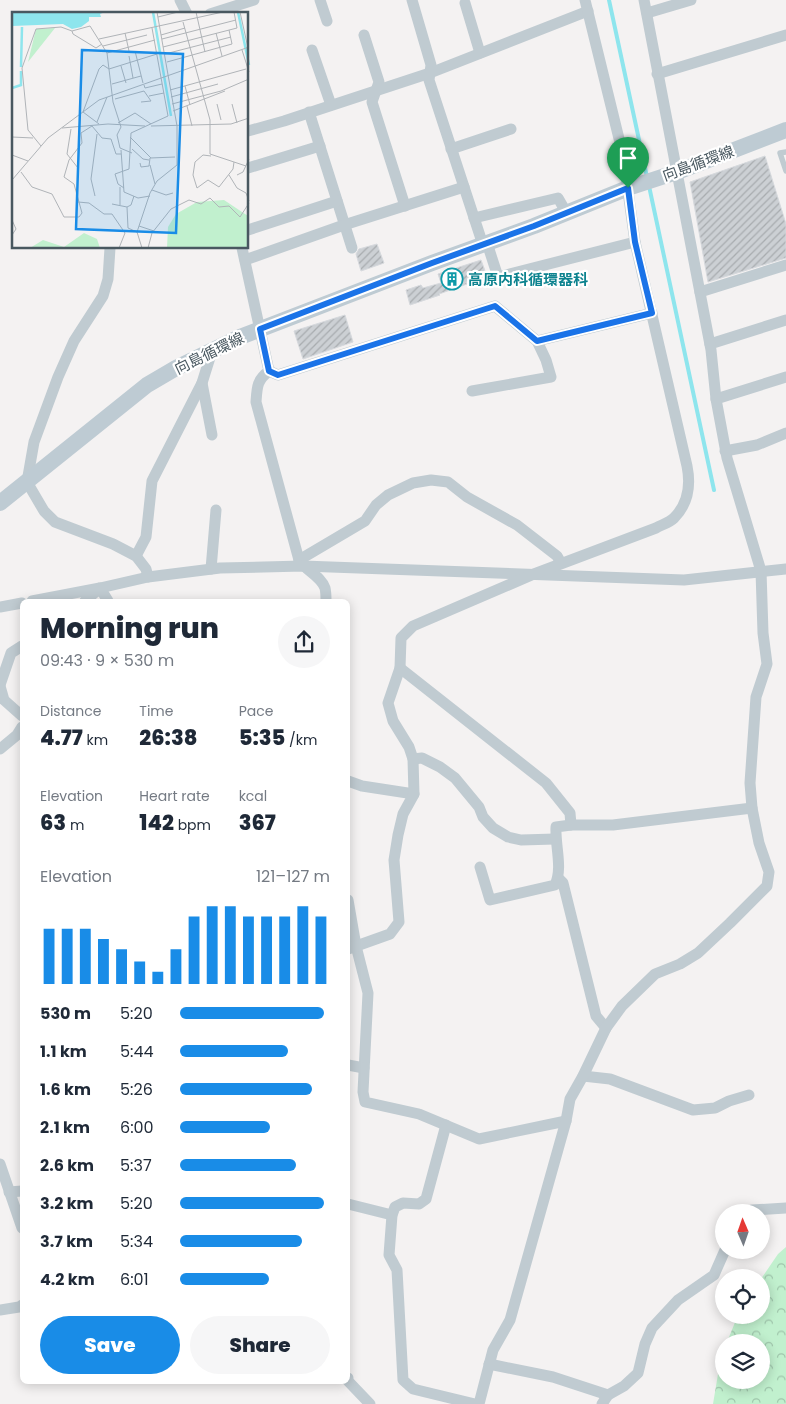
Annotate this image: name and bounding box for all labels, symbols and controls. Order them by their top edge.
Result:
inset map [12,12,249,249]
pin [607,137,649,188]
street label: 向島循環線 [659,140,737,186]
icon: arrive [614,144,642,172]
building icon: 高原内科循環器科 [440,267,464,291]
place label: 高原内科循環器科 [468,269,588,290]
street label: 向島循環線 [171,327,247,379]
text: Morning run [40,609,219,648]
button: share [278,616,330,668]
text: 09:43 · 9 × 530 m [40,649,174,672]
text: Distance [40,701,101,721]
text: Time [139,701,173,721]
text: Pace [239,701,273,721]
text: 4.77 [40,723,83,752]
text: 26:38 [139,723,197,752]
text: 5:35 [239,723,285,752]
text: km [83,730,108,750]
text: /km [285,730,317,750]
text: Elevation [40,786,103,806]
text: Heart rate [139,786,210,806]
text: kcal [239,786,267,806]
text: 63 [40,808,66,837]
text: 142 [139,808,174,837]
text: 367 [239,808,276,837]
text: m [66,815,84,835]
text: bpm [174,815,211,835]
text: Elevation [40,865,112,888]
text: 121–127 m [256,865,330,888]
text: 530 m [40,1002,91,1025]
text: 5:20 [120,1002,153,1025]
text: 1.1 km [40,1040,87,1063]
text: 5:44 [120,1040,154,1063]
text: 1.6 km [40,1078,91,1101]
text: 5:26 [120,1078,153,1101]
text: 2.1 km [40,1116,90,1139]
text: 6:00 [120,1116,154,1139]
text: 2.6 km [40,1154,94,1177]
text: 5:37 [120,1154,152,1177]
text: 3.2 km [40,1192,94,1215]
text: 5:20 [120,1192,153,1215]
north arrow [715,1204,770,1259]
map controls [715,1204,770,1389]
text: 3.7 km [40,1230,93,1253]
text: 5:34 [120,1230,153,1253]
text: 4.2 km [40,1268,95,1291]
text: 6:01 [120,1268,149,1291]
button: locate [715,1269,770,1324]
button: Save [40,1316,180,1374]
button: Share [190,1316,330,1374]
button: layers [715,1334,770,1389]

